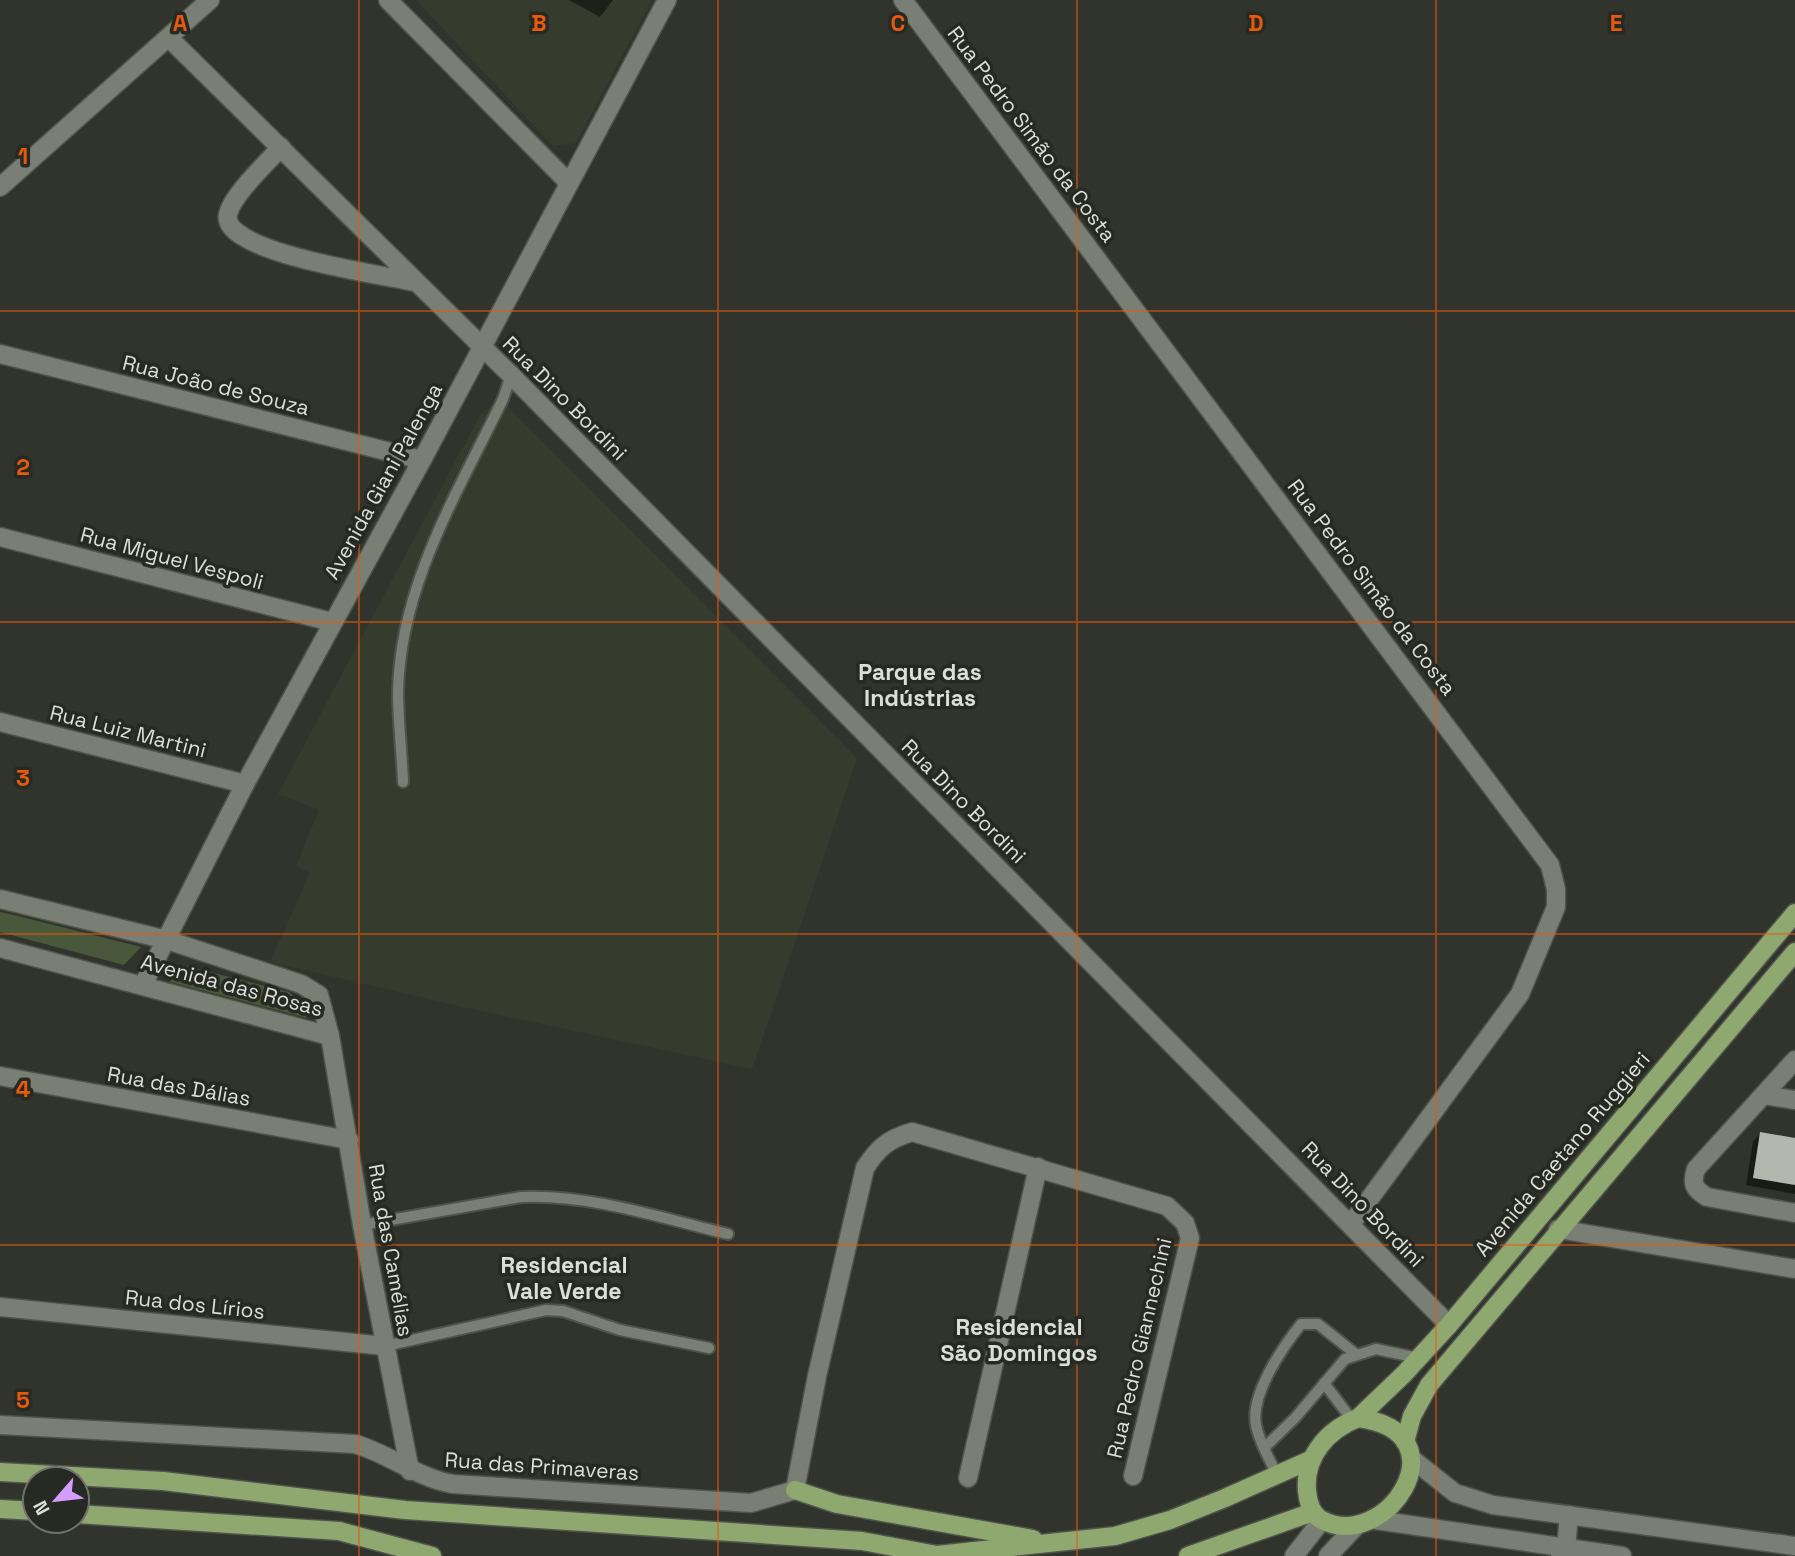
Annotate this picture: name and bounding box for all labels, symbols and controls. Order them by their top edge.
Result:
text: A [173,8,188,38]
text: B [531,8,547,38]
text: C [891,8,905,38]
text: D [1248,8,1264,38]
text: E [1610,8,1622,38]
street label: Rua Pedro Simão da Costa [942,20,1122,248]
text: 1 [18,141,28,171]
street label: Rua Dino Bordini [497,330,633,466]
street label: Rua João de Souza [120,349,312,421]
street label: Avenida Giani Palenga [318,378,448,584]
text: 2 [16,452,30,482]
street label: Rua Pedro Simão da Costa [1282,473,1462,701]
street label: Rua Miguel Vespoli [78,521,266,595]
district label: Parque das Indústrias [858,657,982,713]
street label: Rua Luiz Martini [47,699,209,763]
street label: Rua Dino Bordini [896,733,1032,869]
text: 3 [16,763,30,793]
street label: Avenida das Rosas [138,948,326,1022]
street label: Avenida Caetano Ruggieri [1468,1046,1656,1262]
street label: Rua das Dálias [105,1060,253,1112]
text: 4 [16,1074,31,1104]
street label: Rua Dino Bordini [1296,1135,1430,1273]
street label: Rua das Camélias [363,1162,419,1338]
street label: Rua Pedro Giannechini [1100,1235,1178,1461]
district label: Residencial Vale Verde [500,1250,628,1306]
street label: Rua dos Lírios [124,1283,266,1325]
district label: Residencial São Domingos [940,1312,1098,1368]
text: 5 [16,1385,30,1415]
street label: Rua das Primaveras [444,1446,640,1486]
north arrow [21,1465,91,1535]
text: N [27,1496,55,1519]

